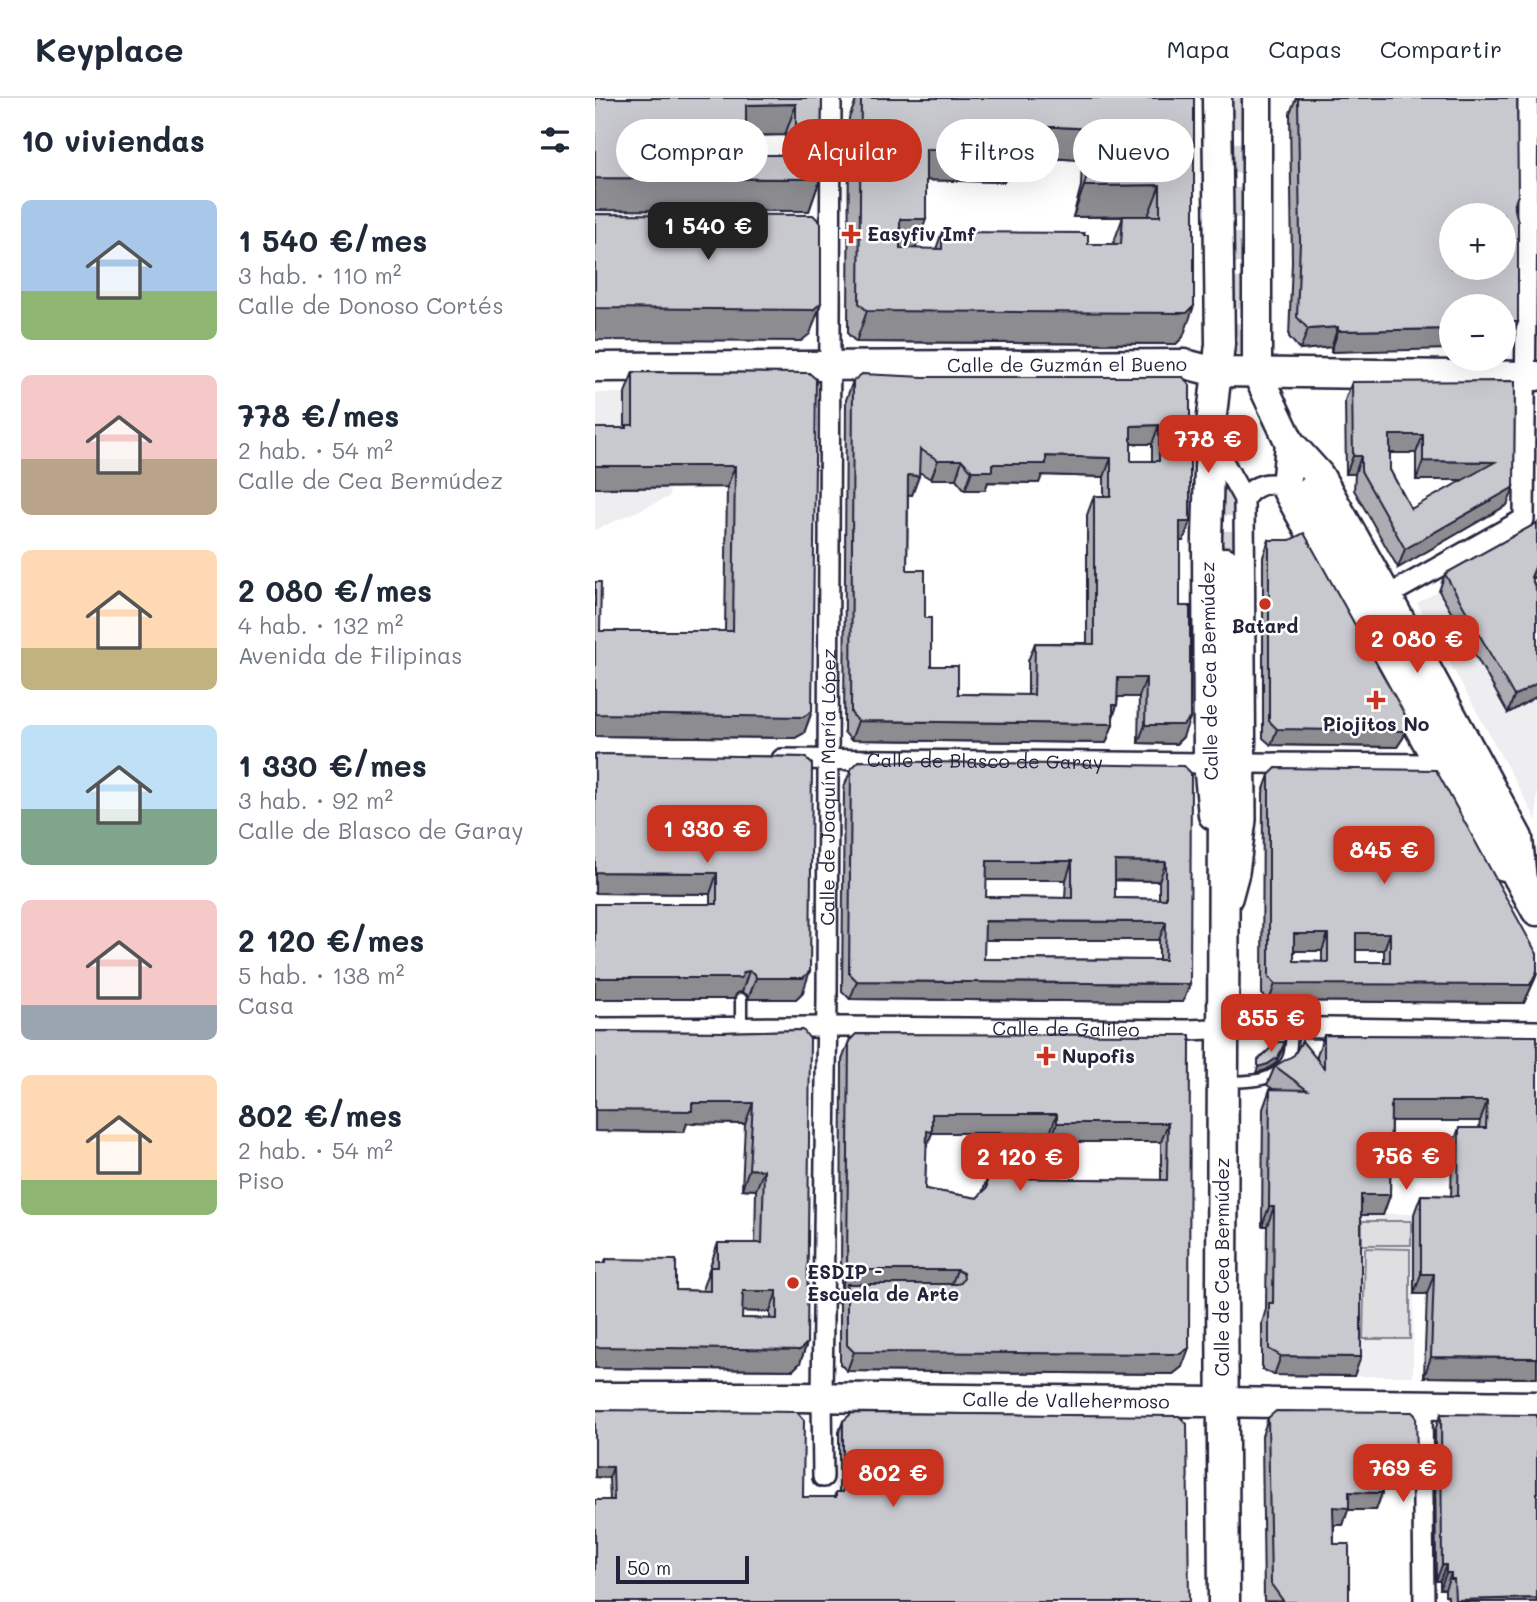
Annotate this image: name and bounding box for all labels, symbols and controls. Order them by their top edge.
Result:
text: Keyplace [35,27,184,70]
text: Mapa [1166,33,1230,64]
text: Capas [1268,33,1342,64]
text: Compartir [1380,33,1502,64]
chip: Comprar [616,119,768,182]
chip: Alquilar [782,119,922,182]
chip: Filtros [936,119,1059,182]
chip: Nuevo [1073,119,1194,182]
text: 10 viviendas [21,120,205,160]
icon: filters [536,121,574,159]
pin: 1 540 € [643,202,773,262]
map controls [1439,203,1516,371]
button: + [1439,203,1516,280]
text: 1 540 € [664,210,752,240]
text: 1 540 €/mes [238,220,427,260]
place label: Easyfiv Imf [867,221,976,246]
marker: Easyfiv Imf [841,224,861,244]
icon: home [77,228,161,312]
text: 3 hab. · 110 m² [238,260,401,290]
text: Calle de Donoso Cortés [238,290,504,320]
button: − [1439,294,1516,371]
street label: Calle de Guzmán el Bueno [947,351,1187,377]
text: 778 €/mes [238,395,400,435]
icon: home [77,403,161,487]
pin: 778 € [1159,416,1257,475]
text: 778 € [1175,423,1241,453]
text: 2 hab. · 54 m² [238,435,393,465]
text: Calle de Cea Bermúdez [238,465,503,495]
street label: Calle de Cea Bermúdez [1194,561,1223,781]
text: 2 080 €/mes [238,570,432,610]
icon: home [77,578,161,662]
marker: Batard [1257,596,1273,612]
text: 4 hab. · 132 m² [238,610,403,640]
place label: Batard [1232,613,1298,638]
pin: 2 080 € [1352,616,1482,675]
text: 2 080 € [1371,623,1463,653]
text: Avenida de Filipinas [238,640,462,670]
street label: Calle de Joaquín María López [814,648,841,926]
marker: Piojitos No [1366,690,1386,710]
place label: Piojitos No [1323,711,1429,736]
text: 1 330 €/mes [238,745,427,785]
street label: Calle de Blasco de Garay [867,747,1103,774]
icon: home [77,753,161,837]
text: 3 hab. · 92 m² [238,785,393,815]
pin: 1 330 € [642,806,772,865]
text: 1 330 € [663,813,751,843]
text: Calle de Blasco de Garay [238,815,524,845]
pin: 845 € [1335,826,1433,886]
text: 845 € [1349,834,1419,864]
text: 2 120 €/mes [238,920,424,960]
icon: home [77,928,161,1012]
text: 5 hab. · 138 m² [238,960,404,990]
text: Casa [238,990,294,1020]
pin: 855 € [1222,995,1320,1054]
text: 855 € [1237,1002,1305,1032]
street label: Calle de Galileo [992,1015,1140,1042]
place label: Nupofis [1062,1043,1135,1068]
marker: Nupofis [1036,1046,1056,1066]
text: 802 €/mes [238,1095,402,1135]
icon: home [77,1103,161,1187]
pin: 756 € [1357,1132,1455,1192]
pin: 2 120 € [955,1134,1085,1193]
text: 2 hab. · 54 m² [238,1135,393,1165]
text: 756 € [1372,1140,1440,1170]
text: 2 120 € [977,1141,1063,1171]
street label: Calle de Cea Bermúdez [1209,1158,1234,1376]
text: Piso [238,1165,284,1195]
place label: ESDIP - Escuela de Arte [807,1259,959,1306]
marker: ESDIP - Escuela de Arte [785,1275,801,1291]
street label: Calle de Vallehermoso [962,1386,1170,1414]
pin: 769 € [1354,1444,1452,1504]
pin: 802 € [844,1450,942,1509]
text: 769 € [1369,1452,1437,1482]
text: 802 € [859,1457,927,1487]
scale bar [616,1553,749,1585]
text: 50 m [627,1555,671,1580]

